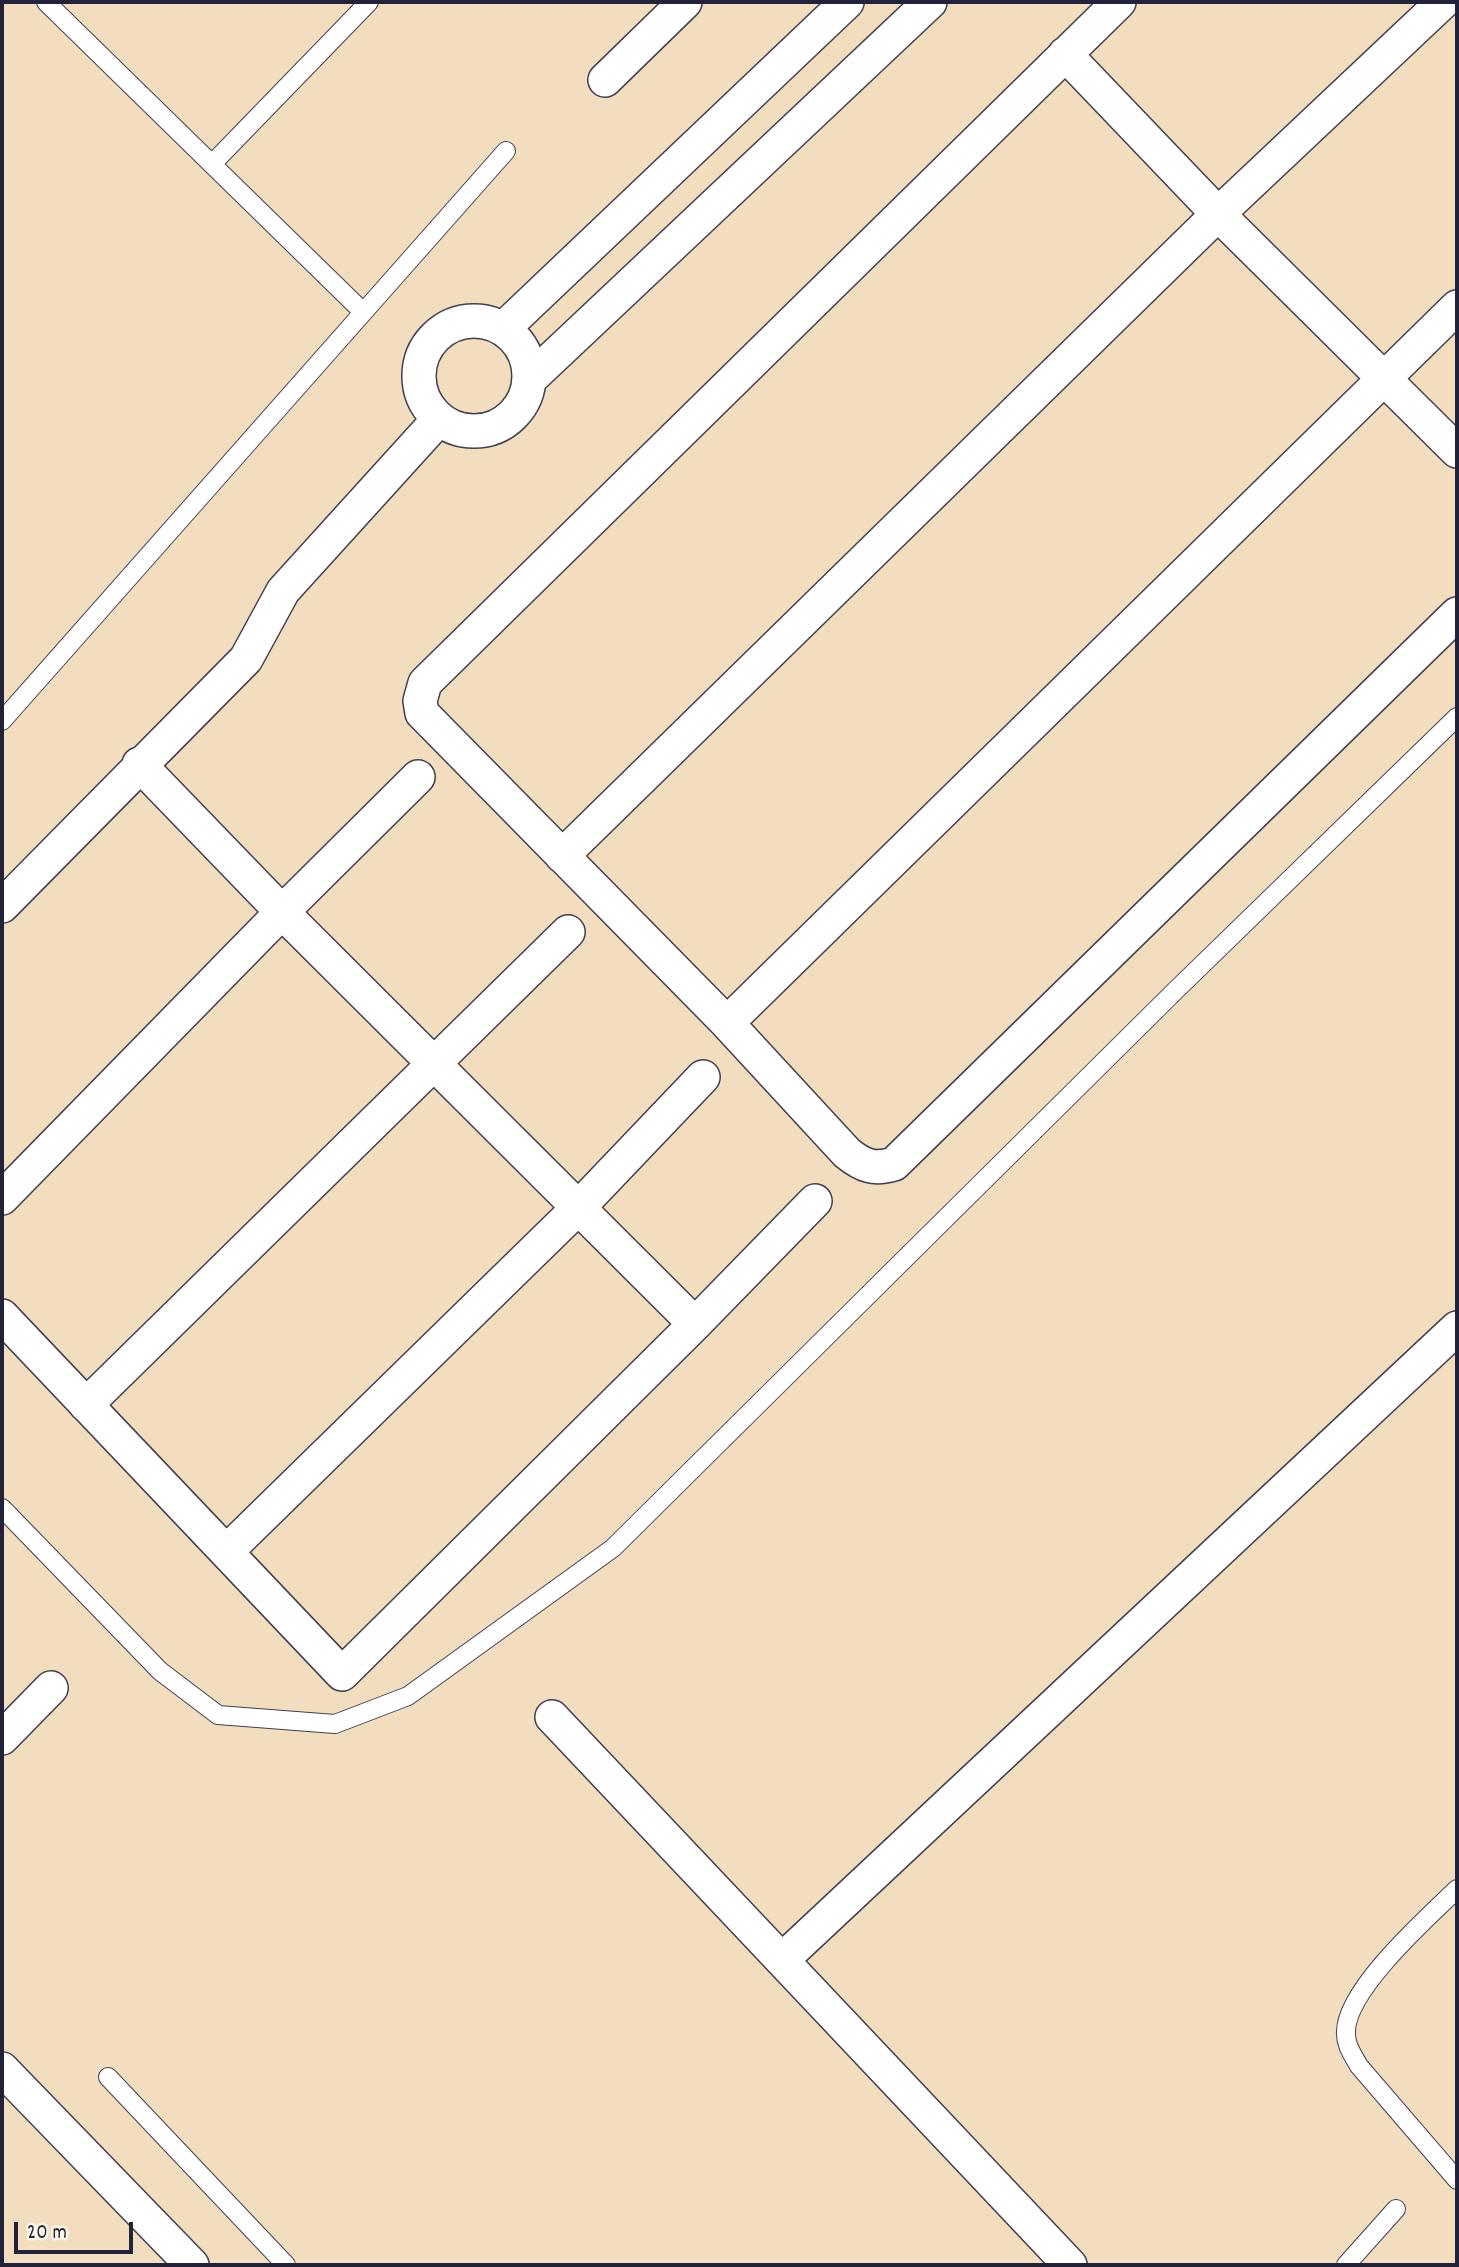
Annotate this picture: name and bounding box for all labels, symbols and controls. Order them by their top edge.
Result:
scale bar [18,2208,136,2252]
text: 20 m [27,2219,67,2249]

